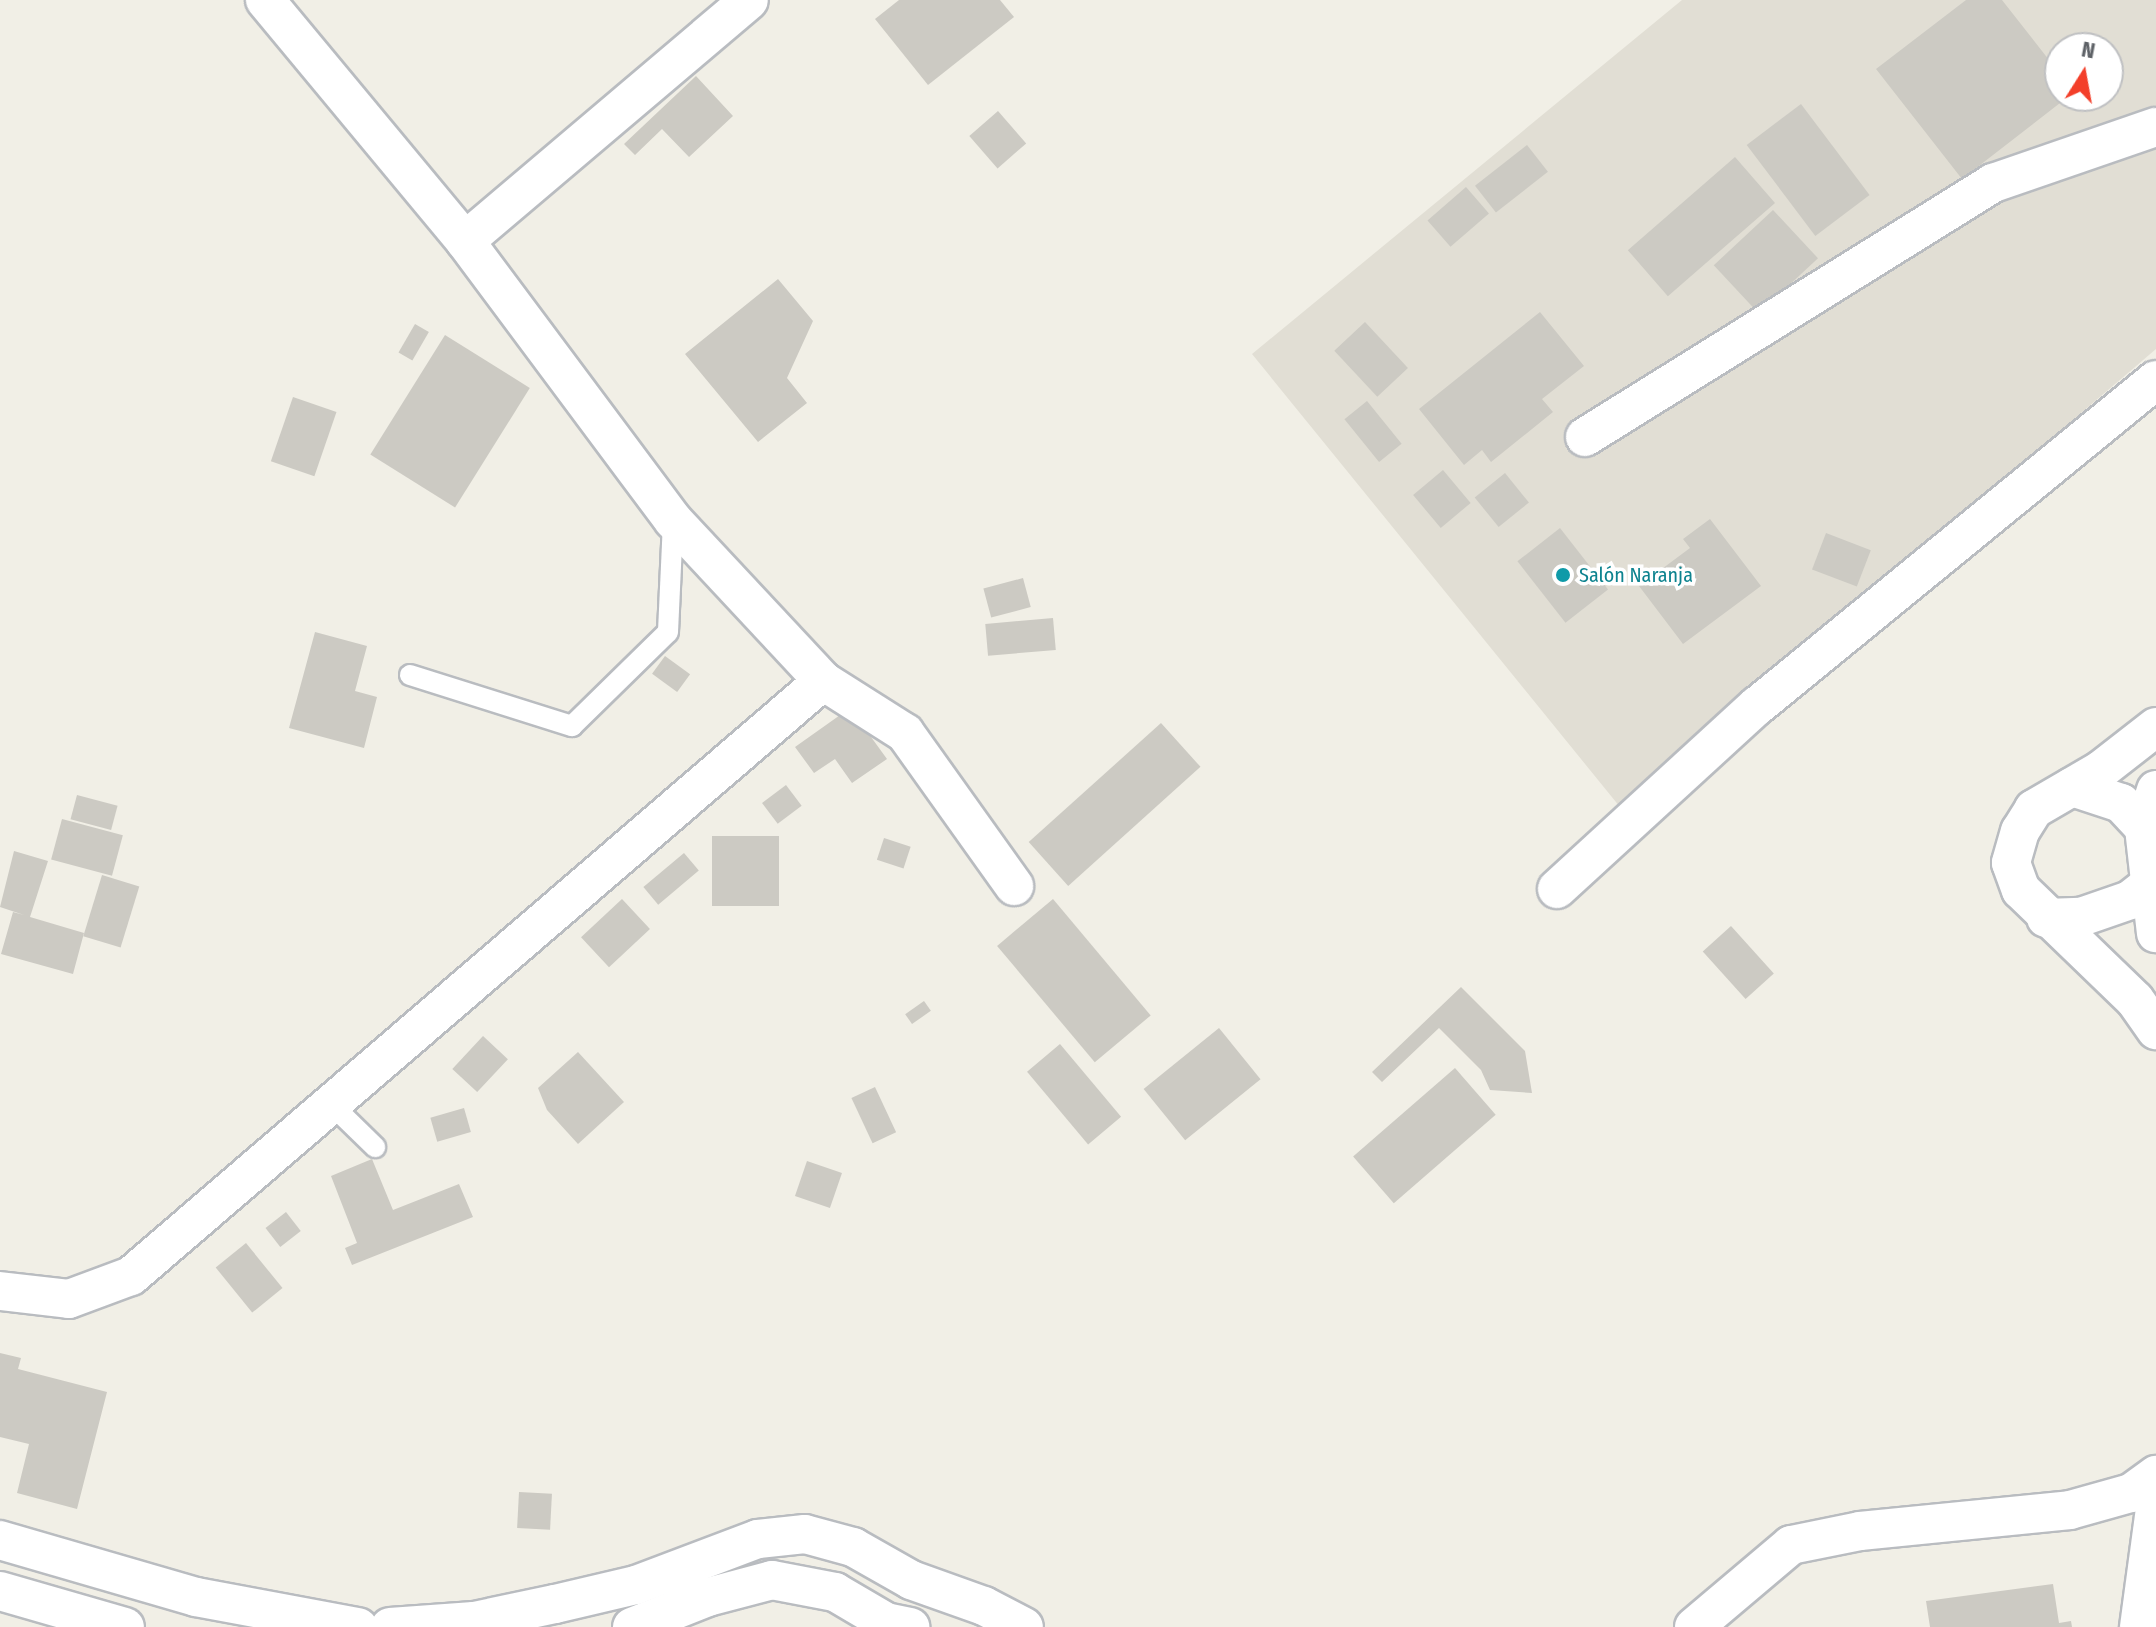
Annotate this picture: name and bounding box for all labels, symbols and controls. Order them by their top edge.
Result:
north arrow [2044,32,2124,112]
text: N [2079,35,2097,64]
place label: Salón Naranja [1579,563,1693,587]
marker: Salón Naranja [1554,566,1572,584]

